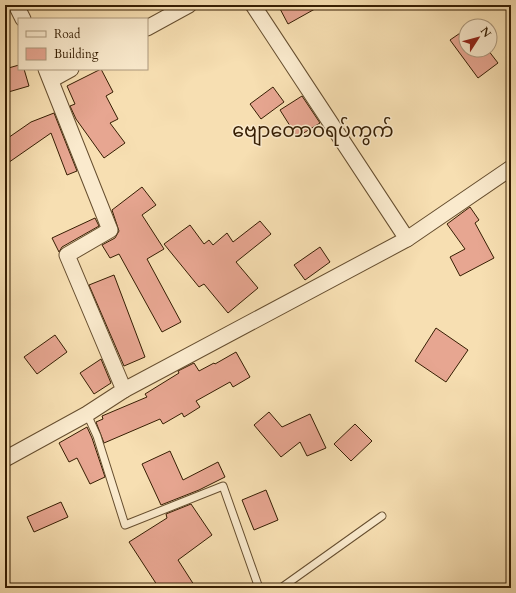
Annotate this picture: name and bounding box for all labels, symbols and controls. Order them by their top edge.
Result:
legend [18,18,148,70]
north arrow [458,18,498,58]
text: N [477,24,495,41]
text: Road [54,26,81,42]
text: Building [54,46,99,62]
district label: ဗျောတောဝရပ်ကွက် [232,116,394,146]

